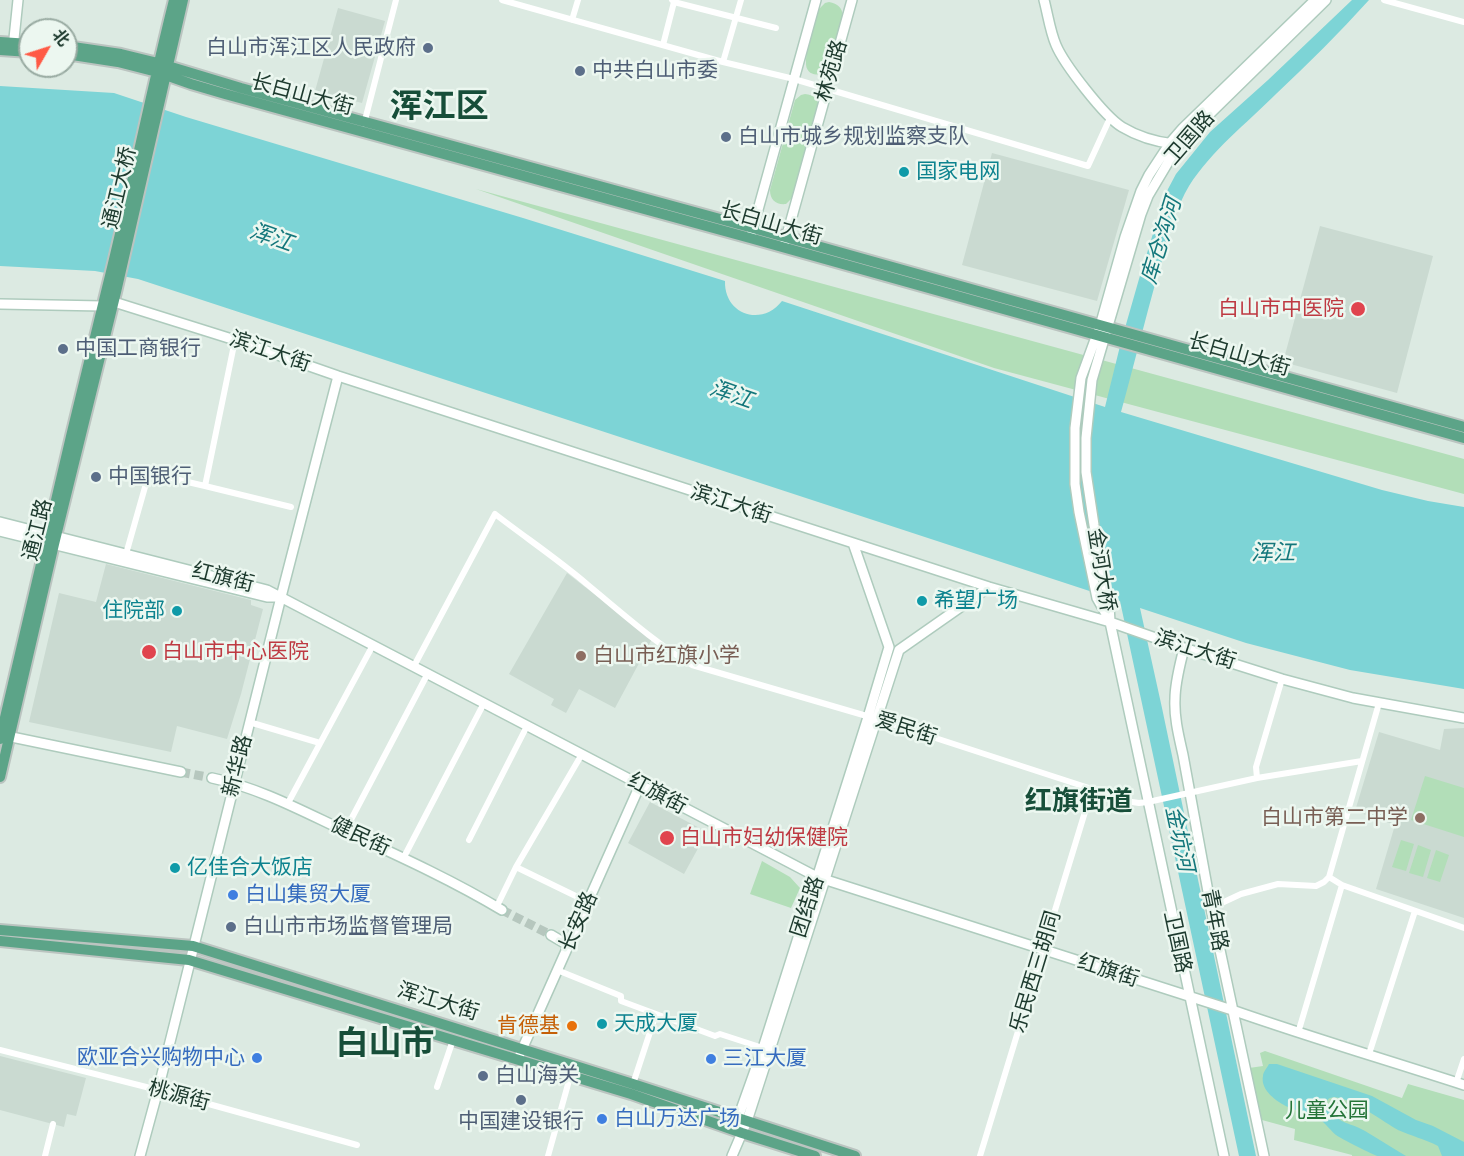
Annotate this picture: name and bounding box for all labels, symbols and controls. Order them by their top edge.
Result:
north arrow [18,18,78,78]
text: 北 [48,25,73,50]
place label: 白山市浑江区人民政府 [206,35,416,61]
street label: 林苑路 [811,37,853,105]
marker: 白山市浑江区人民政府 [421,41,435,55]
place label: 中共白山市委 [592,58,718,84]
marker: 中共白山市委 [573,64,587,78]
street label: 长白山大街 [248,69,356,121]
district label: 浑江区 [390,88,488,128]
street label: 卫国路 [1160,106,1220,170]
place label: 白山市城乡规划监察支队 [738,124,969,150]
marker: 白山市城乡规划监察支队 [719,130,733,144]
street label: 通江大桥 [98,144,142,232]
place label: 国家电网 [916,159,1000,185]
marker: 国家电网 [897,165,911,179]
water label: 库仓沟河 [1137,195,1187,287]
street label: 长白山大街 [717,197,825,251]
water label: 浑江 [246,218,296,258]
place label: 白山市中医院 [1218,296,1344,322]
marker: 白山市中医院 [1349,300,1367,318]
street label: 滨江大街 [226,326,314,378]
street label: 长白山大街 [1185,328,1293,382]
place label: 中国工商银行 [75,336,201,362]
marker: 中国工商银行 [56,342,70,356]
water label: 浑江 [706,375,756,415]
place label: 中国银行 [108,464,192,490]
marker: 中国银行 [89,470,103,484]
street label: 滨江大街 [687,479,775,529]
street label: 通江路 [18,496,58,564]
street label: 金河大桥 [1082,527,1120,613]
water label: 浑江 [1251,541,1295,567]
street label: 红旗街 [189,558,257,598]
place label: 希望广场 [934,588,1018,614]
marker: 希望广场 [915,594,929,608]
place label: 住院部 [102,598,165,624]
marker: 住院部 [170,604,184,618]
street label: 滨江大街 [1151,625,1239,675]
place label: 白山市中心医院 [162,639,309,665]
marker: 白山市中心医院 [140,643,158,661]
place label: 白山市红旗小学 [593,643,740,669]
marker: 白山市红旗小学 [574,649,588,663]
street label: 爱民街 [872,707,940,751]
street label: 新华路 [218,732,258,800]
street label: 红旗街 [623,768,691,820]
district label: 红旗街道 [1025,786,1133,818]
water label: 金坑河 [1159,804,1199,874]
place label: 白山市第二中学 [1261,805,1408,831]
marker: 白山市第二中学 [1413,811,1427,825]
street label: 健民街 [326,812,394,862]
place label: 白山市妇幼保健院 [680,825,848,851]
marker: 白山市妇幼保健院 [658,829,676,847]
place label: 亿佳合大饭店 [187,855,313,881]
marker: 亿佳合大饭店 [168,861,182,875]
street label: 团结路 [786,873,830,941]
place label: 白山集贸大厦 [245,882,371,908]
street label: 青年路 [1196,887,1232,953]
marker: 白山集贸大厦 [226,888,240,902]
street label: 长安路 [555,888,603,956]
street label: 乐民西三胡同 [1006,908,1066,1036]
street label: 卫国路 [1158,909,1196,975]
place label: 白山市市场监督管理局 [243,914,453,940]
marker: 白山市市场监督管理局 [224,920,238,934]
street label: 红旗街 [1074,949,1142,993]
street label: 浑江大街 [394,978,482,1026]
place label: 天成大厦 [614,1011,698,1037]
place label: 肯德基 [497,1013,560,1039]
marker: 天成大厦 [595,1017,609,1031]
marker: 肯德基 [565,1019,579,1033]
district label: 白山市 [336,1025,434,1065]
place label: 欧亚合兴购物中心 [77,1045,245,1071]
place label: 三江大厦 [723,1046,807,1072]
marker: 欧亚合兴购物中心 [250,1051,264,1065]
marker: 三江大厦 [704,1052,718,1066]
place label: 白山海关 [495,1063,579,1089]
marker: 白山海关 [476,1069,490,1083]
street label: 桃源街 [145,1076,213,1116]
marker: 中国建设银行 [514,1093,528,1107]
park label: 儿童公园 [1285,1098,1369,1124]
place label: 白山万达广场 [614,1106,740,1132]
place label: 中国建设银行 [458,1109,584,1135]
marker: 白山万达广场 [595,1112,609,1126]

